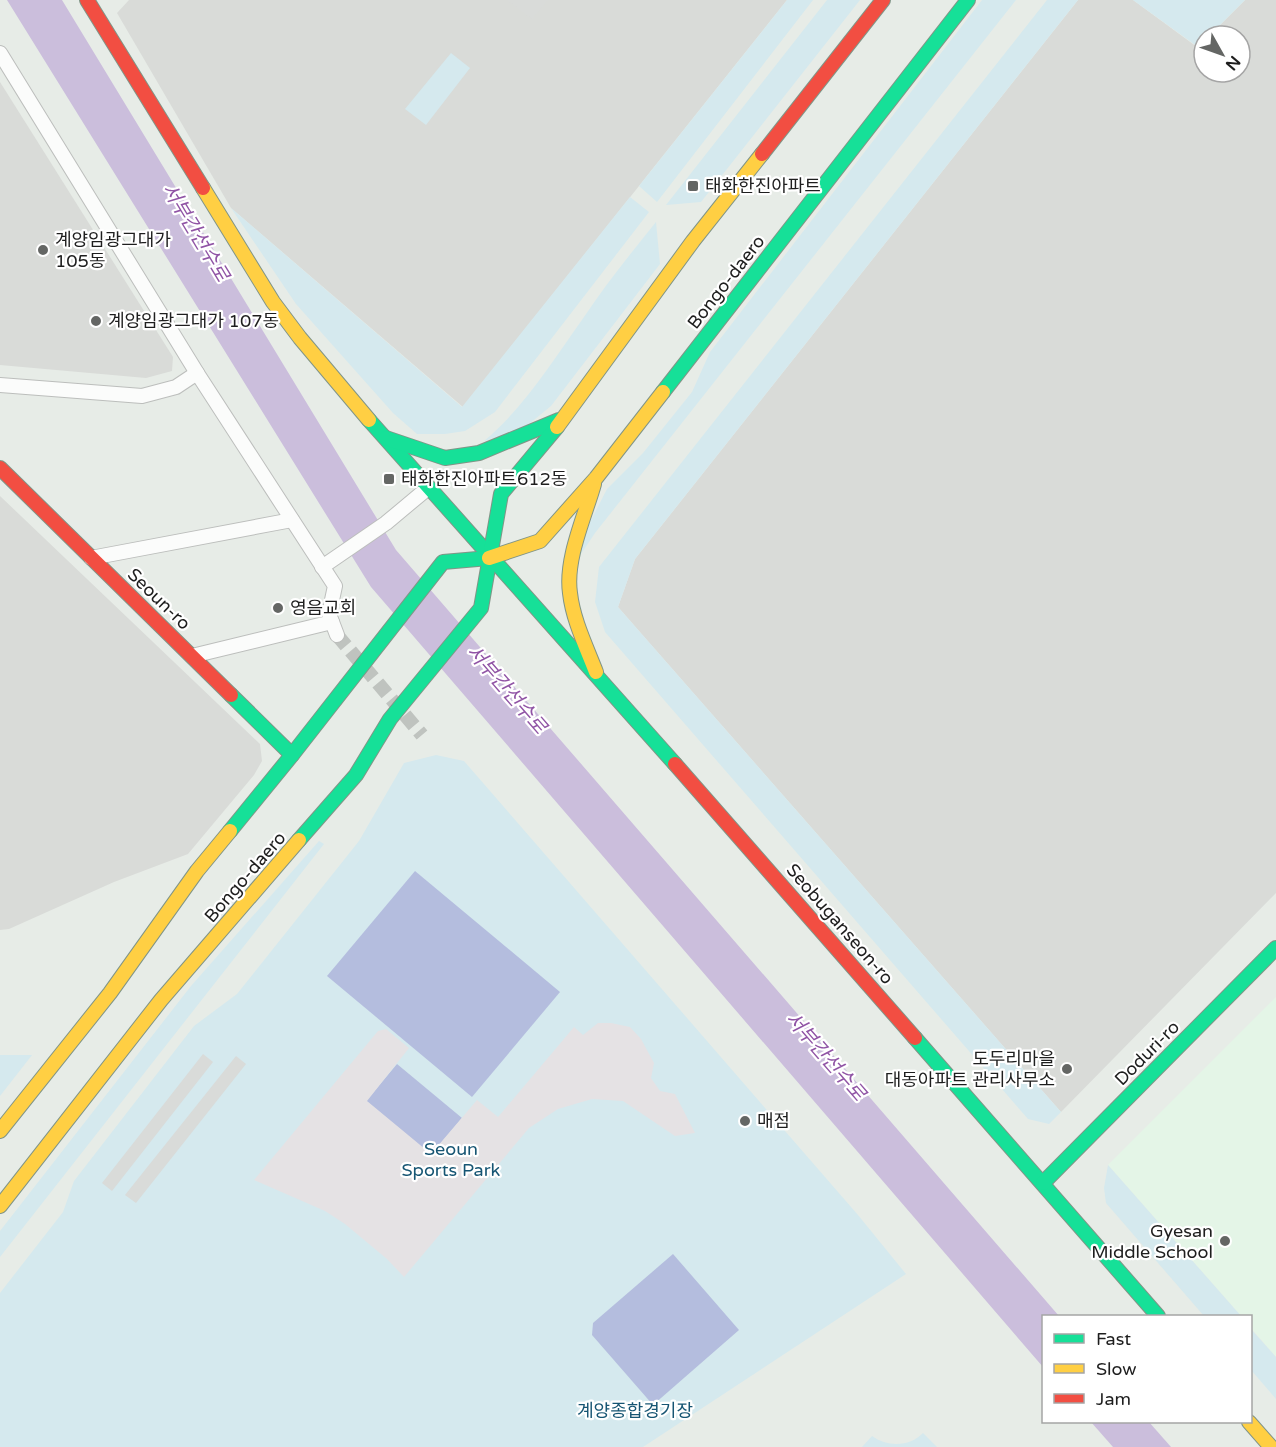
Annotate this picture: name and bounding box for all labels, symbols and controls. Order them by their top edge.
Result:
north arrow [1192,24,1252,84]
text: N [1221,52,1245,74]
place label: 태화한진아파트 [705,175,821,197]
water label: 서부간선수로 [156,179,235,287]
marker: 태화한진아파트 [686,179,700,193]
place label: 계양임광그대가 105동 [55,229,171,272]
street label: Bongo-daero [682,231,770,333]
marker: 계양임광그대가 105동 [36,243,50,257]
place label: 계양임광그대가 107동 [108,310,279,332]
marker: 계양임광그대가 107동 [89,314,103,328]
place label: 태화한진아파트612동 [401,468,567,490]
marker: 태화한진아파트612동 [382,472,396,486]
street label: Seoun-ro [123,564,195,634]
place label: 영음교회 [290,597,356,619]
marker: 영음교회 [271,601,285,615]
water label: 서부간선수로 [461,640,553,740]
street label: Bongo-daero [200,827,290,927]
street label: Seobuganseon-ro [782,859,898,989]
water label: 서부간선수로 [780,1007,872,1107]
street label: Doduri-ro [1110,1016,1184,1090]
place label: 도두리마을 대동아파트 관리사무소 [885,1048,1055,1091]
marker: 도두리마을 대동아파트 관리사무소 [1060,1062,1074,1076]
place label: 매점 [757,1110,790,1132]
marker: 매점 [738,1114,752,1128]
park label: Seoun Sports Park [402,1138,501,1181]
place label: Gyesan Middle School [1091,1220,1213,1263]
marker: Gyesan Middle School [1218,1234,1232,1248]
legend [1042,1315,1252,1423]
text: Fast [1096,1328,1131,1350]
text: Slow [1096,1358,1137,1380]
text: Jam [1096,1388,1131,1410]
park label: 계양종합경기장 [577,1400,693,1422]

